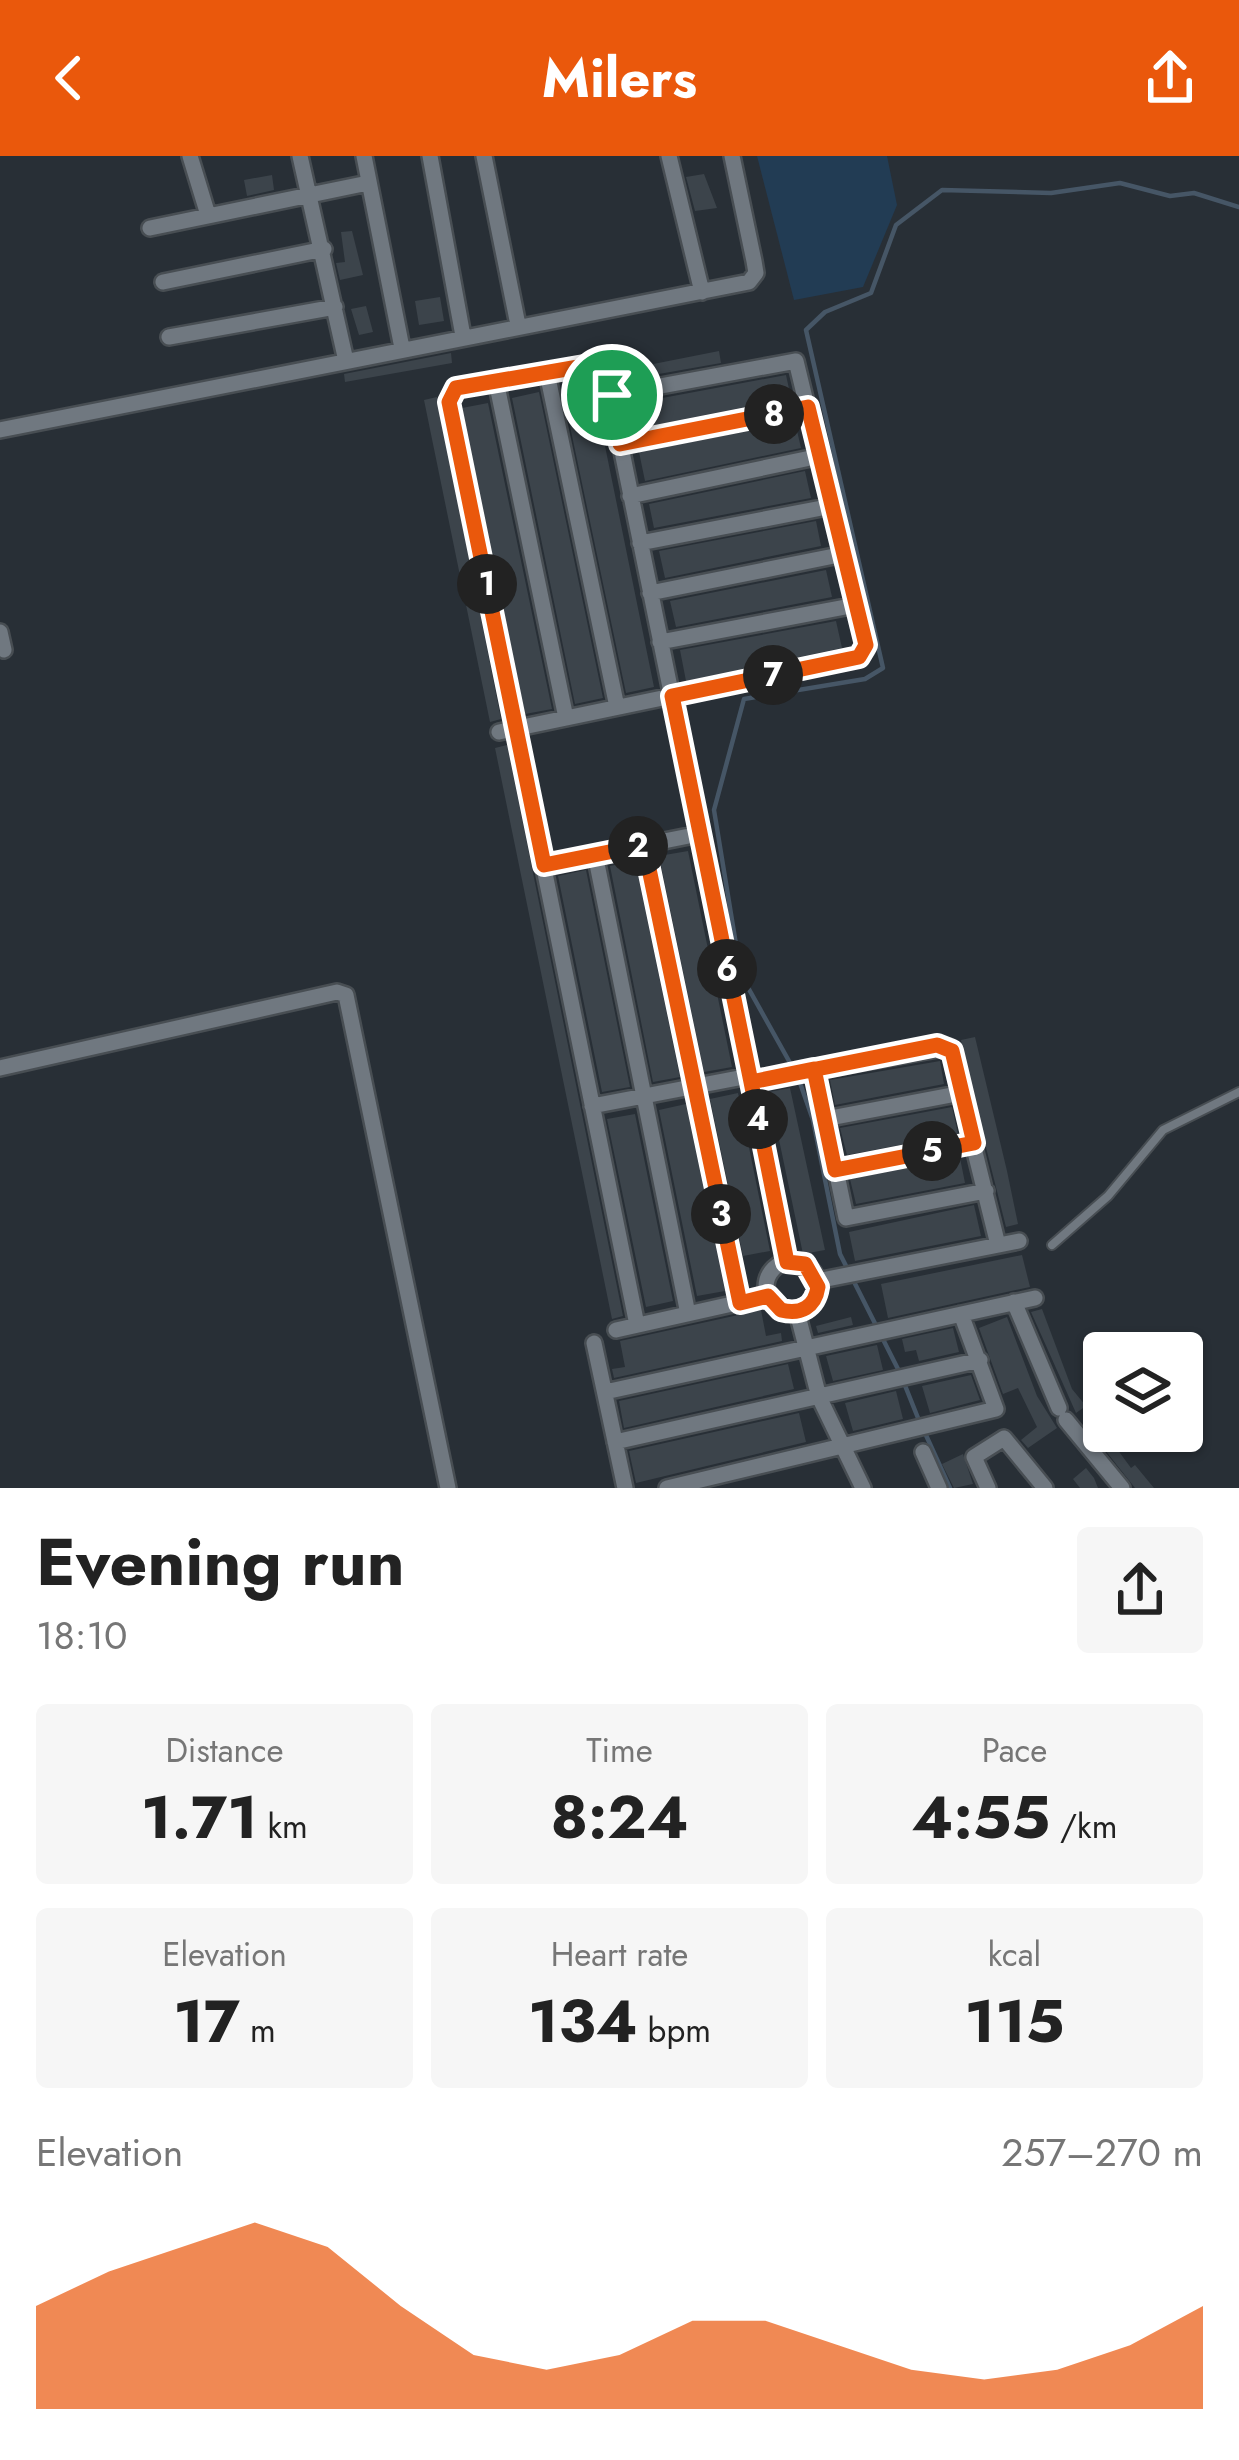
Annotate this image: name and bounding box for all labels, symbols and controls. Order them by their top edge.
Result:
text: Milers [542,39,697,117]
icon: back [36,45,102,111]
icon: share [1137,45,1203,111]
pin [561,344,663,446]
icon: arrive [579,362,645,428]
pin: 8 [744,384,804,444]
text: 8 [764,390,784,437]
pin: 1 [457,554,517,614]
text: 1 [479,560,495,607]
pin: 7 [743,645,803,705]
text: 7 [763,651,783,698]
pin: 2 [608,816,668,876]
text: 2 [627,822,649,869]
pin: 6 [697,939,757,999]
text: 6 [716,945,738,992]
pin: 4 [728,1089,788,1149]
text: 4 [746,1095,770,1142]
pin: 5 [902,1121,962,1181]
text: 5 [921,1127,943,1174]
pin: 3 [691,1184,751,1244]
text: 3 [711,1190,731,1237]
map controls [1083,1332,1203,1452]
button: layers [1083,1332,1203,1452]
text: Evening run [36,1514,405,1610]
button: share [1077,1527,1203,1653]
text: 18:10 [36,1607,128,1664]
text: Distance [165,1727,284,1774]
text: Time [586,1727,653,1774]
text: Pace [982,1727,1047,1774]
text: 1.71 [141,1774,258,1861]
text: 8:24 [550,1774,689,1861]
text: 4:55 [912,1774,1050,1861]
text: km [258,1803,308,1850]
text: /km [1050,1803,1117,1850]
text: Elevation [162,1931,287,1978]
text: Heart rate [551,1931,688,1978]
text: kcal [988,1931,1041,1978]
text: 17 [173,1978,240,2065]
text: 134 [528,1978,638,2065]
text: 115 [965,1978,1064,2065]
text: m [240,2007,276,2054]
text: bpm [638,2007,711,2054]
text: Elevation [36,2124,183,2181]
text: 257–270 m [1001,2124,1203,2181]

